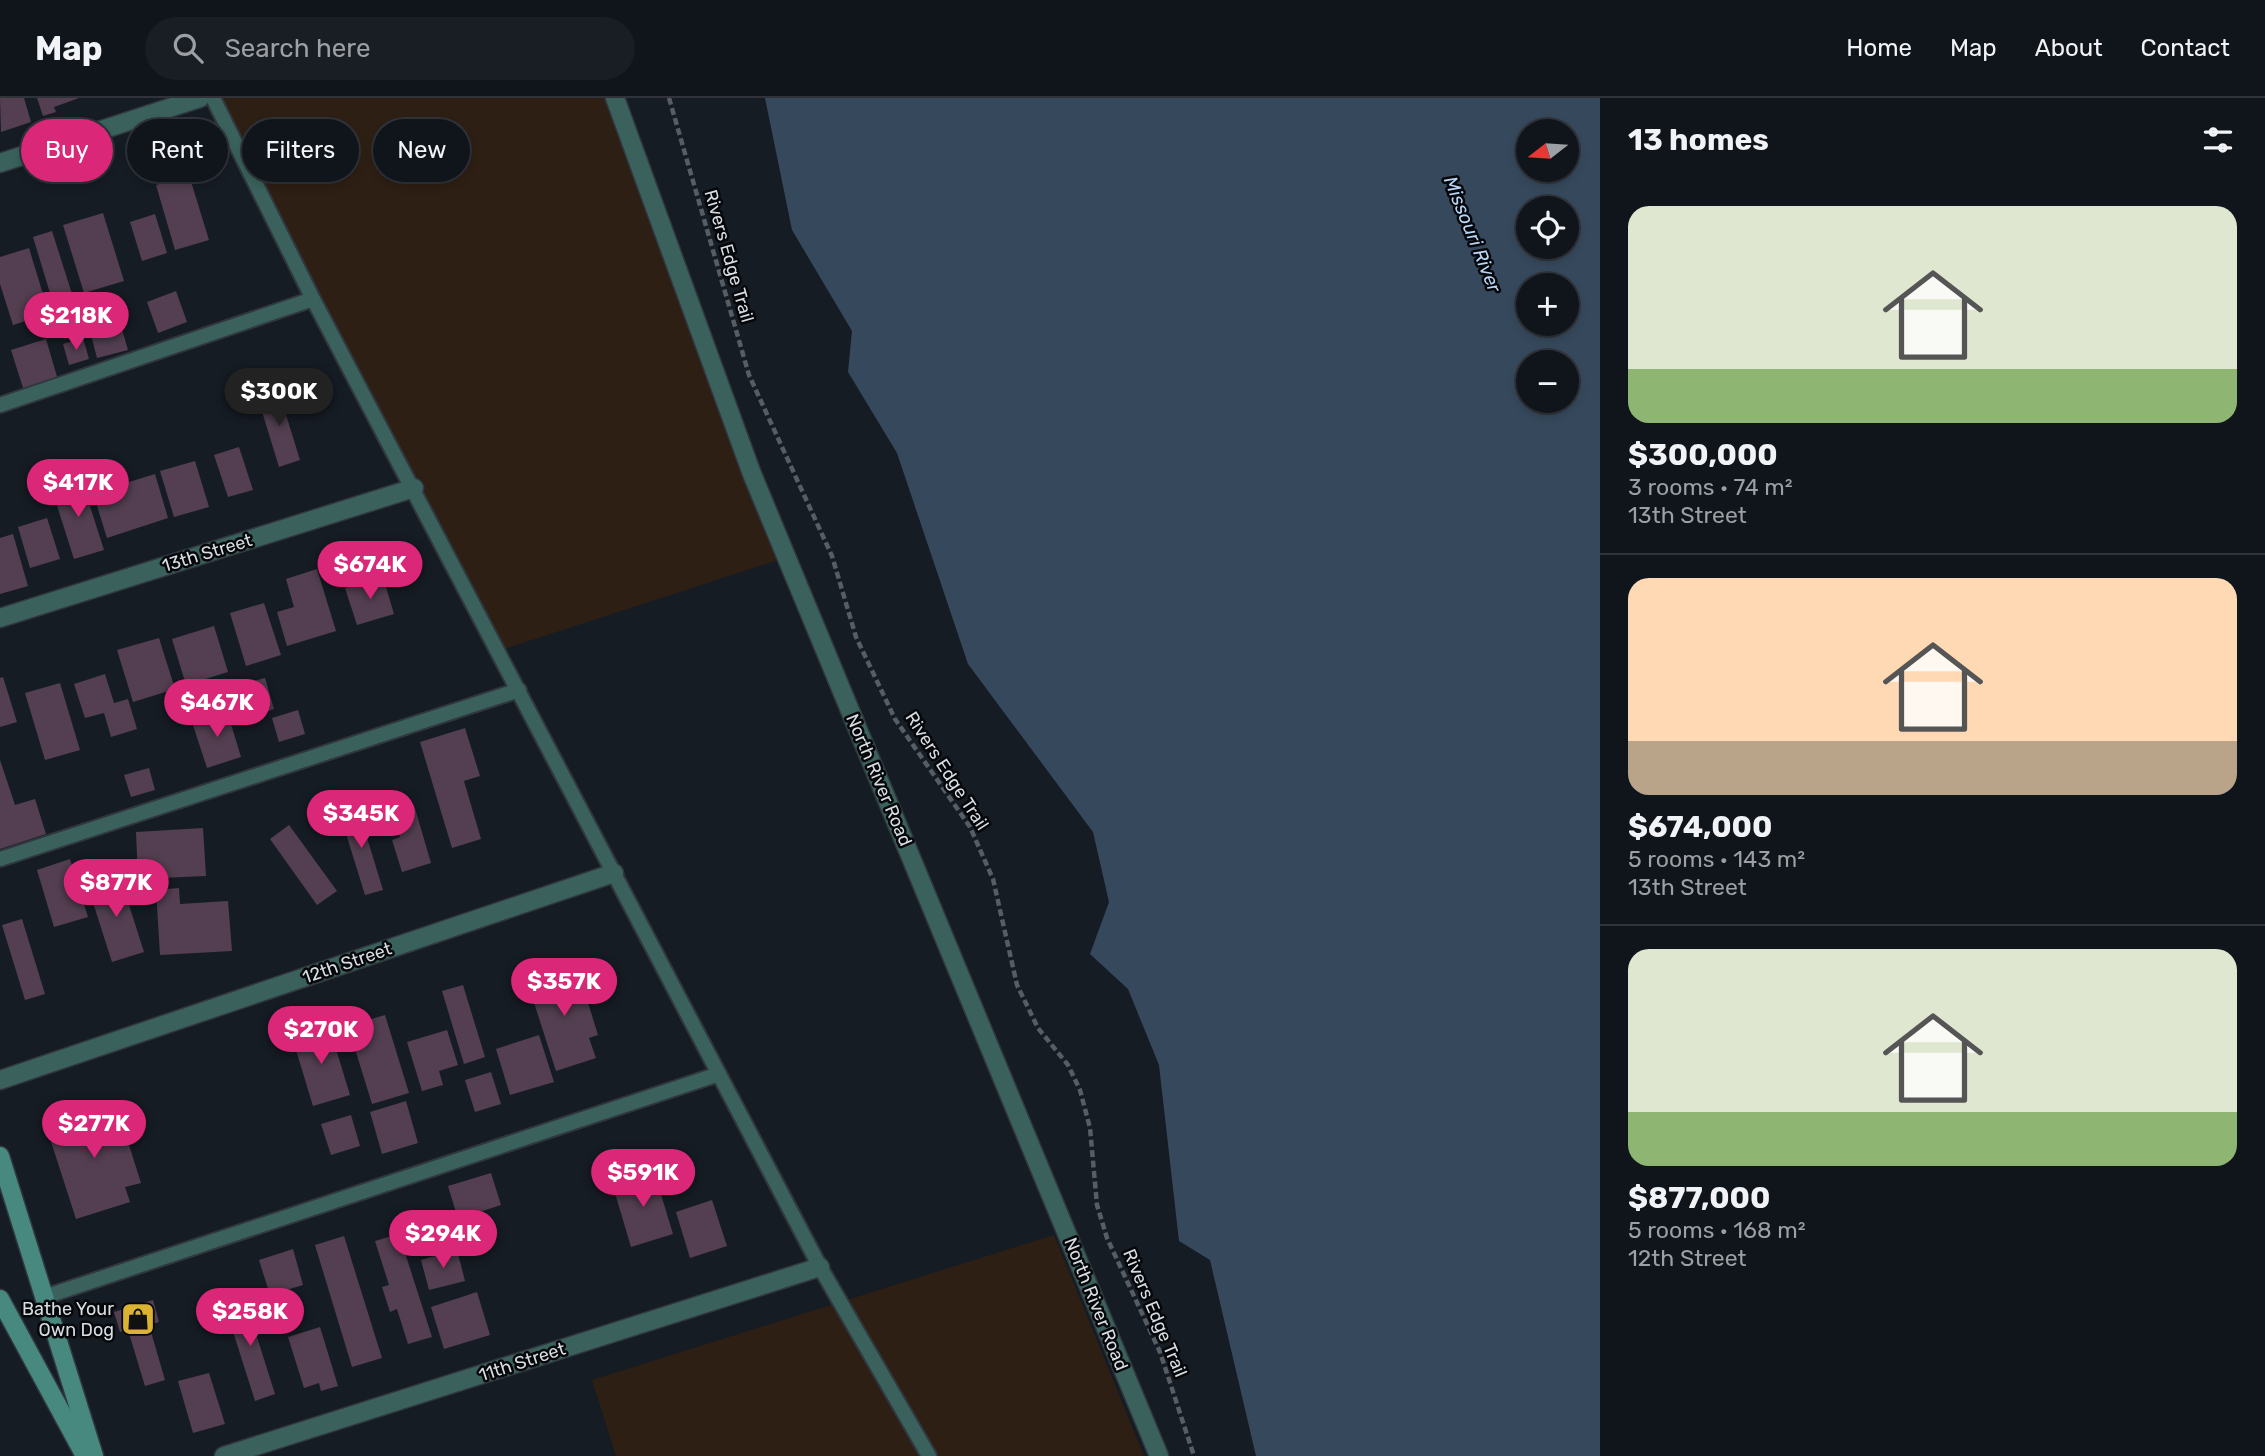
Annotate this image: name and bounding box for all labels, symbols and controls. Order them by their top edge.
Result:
search box [145,17,635,80]
text: Map [35,29,103,68]
icon: search [169,29,207,67]
text: Search here [225,33,370,64]
text: Home [1846,34,1912,62]
text: Map [1950,34,1997,62]
text: About [2035,34,2103,62]
text: Contact [2141,34,2230,62]
chip: Buy [21,119,113,182]
chip: Rent [127,119,228,182]
chip: Filters [242,119,359,182]
chip: New [373,119,470,182]
north arrow [1516,119,1578,182]
map controls [1516,119,1579,413]
icon: filters [2199,121,2237,159]
text: 13 homes [1628,122,1769,158]
water label: Missouri River [1439,173,1507,296]
street label: Rivers Edge Trail [700,187,758,325]
button: locate [1516,196,1579,259]
icon: home [1870,252,1996,378]
button: + [1516,273,1579,336]
pin: $218K [27,292,125,352]
text: $218K [40,301,112,329]
button: − [1516,350,1579,413]
pin: $300K [230,368,328,428]
text: $300K [240,377,318,405]
text: $300,000 [1628,437,1778,473]
pin: $417K [29,460,127,519]
text: $417K [43,468,113,496]
text: 3 rooms · 74 m² [1628,473,1793,501]
text: 13th Street [1628,501,1747,529]
street label: 13th Street [159,529,255,577]
pin: $674K [321,542,419,601]
text: $674K [334,550,406,578]
icon: home [1870,624,1996,750]
pin: $467K [168,680,266,739]
text: $467K [180,688,254,716]
street label: Rivers Edge Trail [900,708,994,834]
street label: North River Road [841,711,917,849]
pin: $345K [312,790,410,850]
text: $345K [323,799,399,827]
text: $674,000 [1628,809,1772,845]
text: 5 rooms · 143 m² [1628,845,1805,873]
pin: $877K [67,860,165,919]
text: $877K [80,868,152,896]
text: 13th Street [1628,873,1747,901]
street label: 12th Street [300,938,394,988]
pin: $357K [515,958,613,1018]
text: $357K [527,967,601,995]
icon: home [1870,995,1996,1121]
pin: $270K [272,1006,370,1066]
text: $270K [284,1015,358,1043]
pin: $277K [45,1100,143,1160]
text: $277K [58,1109,130,1137]
pin: $591K [594,1150,692,1209]
text: $591K [607,1158,679,1186]
text: $877,000 [1628,1180,1770,1216]
pin: $294K [394,1210,492,1270]
text: 5 rooms · 168 m² [1628,1216,1806,1244]
text: $294K [405,1219,481,1247]
street label: North River Road [1059,1234,1133,1374]
text: 12th Street [1628,1244,1746,1272]
street label: Rivers Edge Trail [1118,1246,1192,1380]
pin: $258K [201,1288,299,1348]
text: $258K [212,1297,288,1325]
place label: Bathe Your Own Dog [22,1298,114,1341]
shop icon: Bathe Your Own Dog [119,1300,157,1338]
street label: 11th Street [476,1338,568,1386]

